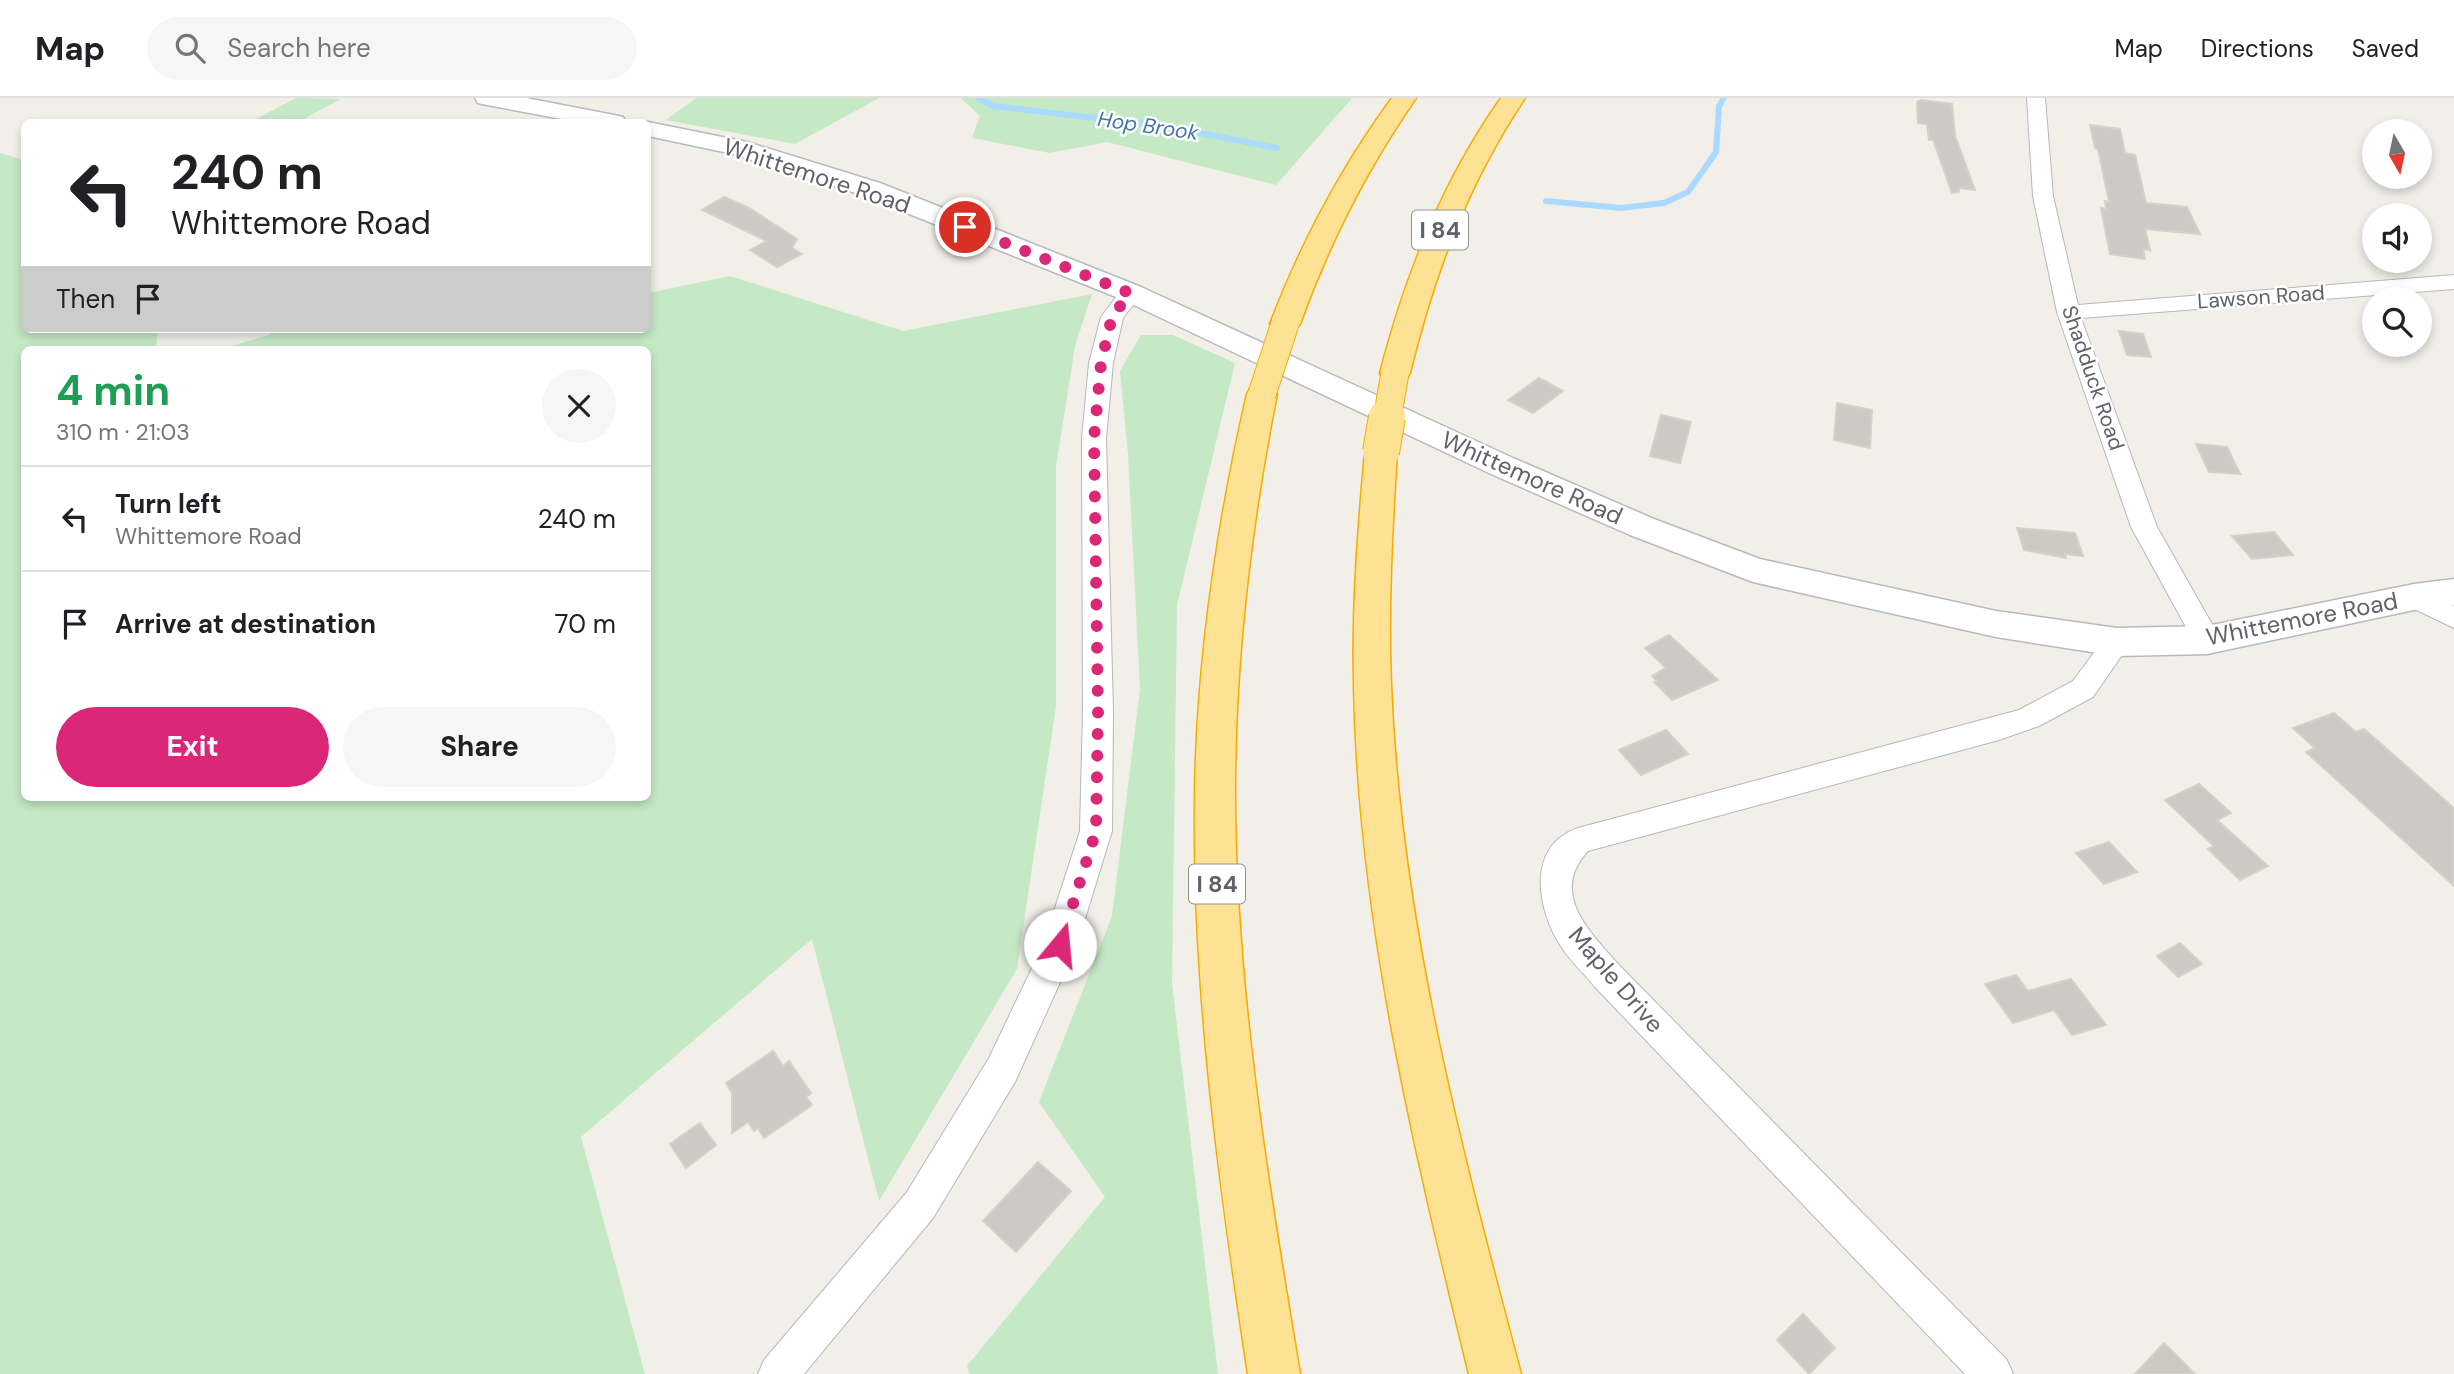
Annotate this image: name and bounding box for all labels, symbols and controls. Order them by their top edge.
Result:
search box [147,17,637,80]
text: Map [35,27,105,70]
icon: search [171,29,209,67]
text: Search here [227,31,371,65]
text: Map [2115,33,2163,64]
text: Directions [2201,33,2314,64]
text: Saved [2352,33,2419,64]
water label: Hop Brook [1096,105,1201,147]
north arrow [2362,119,2432,189]
map controls [2362,119,2432,357]
street label: Whittemore Road [720,131,915,220]
text: 240 m [171,140,323,204]
icon: left [56,147,147,238]
pin [935,197,995,257]
text: Whittemore Road [171,202,431,244]
button: sound [2362,203,2432,273]
icon: arrive [946,208,984,246]
road number: I 84 [1412,211,1468,250]
street label: Lawson Road [2196,279,2326,315]
icon: arrive [129,280,167,318]
text: Then [56,282,115,316]
button: search [2362,287,2432,357]
street label: Shadduck Road [2055,302,2131,454]
text: 4 min [56,363,170,418]
button: close [542,369,616,443]
text: 310 m · 21:03 [56,417,190,447]
street label: Whittemore Road [1437,424,1628,531]
text: Turn left [115,487,222,521]
icon: left [56,500,94,538]
text: 240 m [538,502,616,536]
text: Whittemore Road [115,521,302,551]
street label: Whittemore Road [2203,585,2400,652]
icon: arrive [56,605,94,643]
text: Arrive at destination [115,607,376,641]
text: 70 m [555,607,616,641]
button: Exit [56,707,329,787]
button: Share [343,707,616,787]
road number: I 84 [1189,864,1245,904]
position arrow [1023,908,1097,982]
street label: Maple Drive [1562,920,1671,1039]

